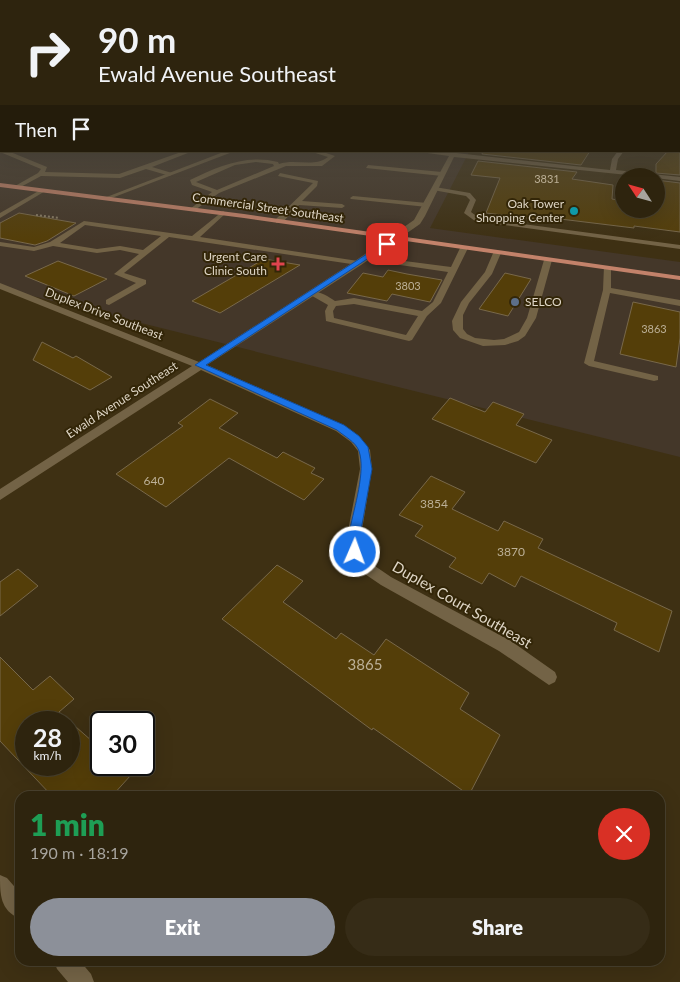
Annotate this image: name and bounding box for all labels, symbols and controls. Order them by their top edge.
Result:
text: 90 m [98,18,176,60]
icon: right [15,20,80,85]
text: Ewald Avenue Southeast [98,60,336,87]
icon: arrive [67,115,95,143]
text: Then [15,118,57,141]
north arrow [615,168,665,218]
map controls [615,168,665,218]
house number: 3831 [534,172,560,185]
street label: Commercial Street Southeast [191,189,345,226]
place label: Oak Tower Shopping Center [476,196,565,225]
marker: Oak Tower Shopping Center [568,205,580,217]
pin [366,223,408,265]
icon: arrive [373,230,401,258]
place label: Urgent Care Clinic South [203,249,267,278]
marker: Urgent Care Clinic South [271,257,285,271]
house number: 3803 [395,279,421,292]
street label: Duplex Drive Southeast [43,284,166,343]
place label: SELCO [525,294,562,309]
marker: SELCO [509,296,521,308]
house number: 3863 [641,322,667,335]
street label: Ewald Avenue Southeast [63,358,181,441]
house number: 640 [144,473,164,488]
house number: 3854 [420,496,448,511]
position arrow [328,525,380,577]
house number: 3870 [497,544,525,559]
street label: Duplex Court Southeast [390,557,536,652]
house number: 3865 [348,655,382,673]
speed limit sign: 30 [90,711,155,776]
text: 28 [33,722,62,752]
text: km/h [33,748,62,763]
text: 1 min [30,806,105,842]
button: close [598,808,650,860]
text: 190 m · 18:19 [30,843,129,862]
button: Exit [30,898,335,956]
button: Share [345,898,650,956]

